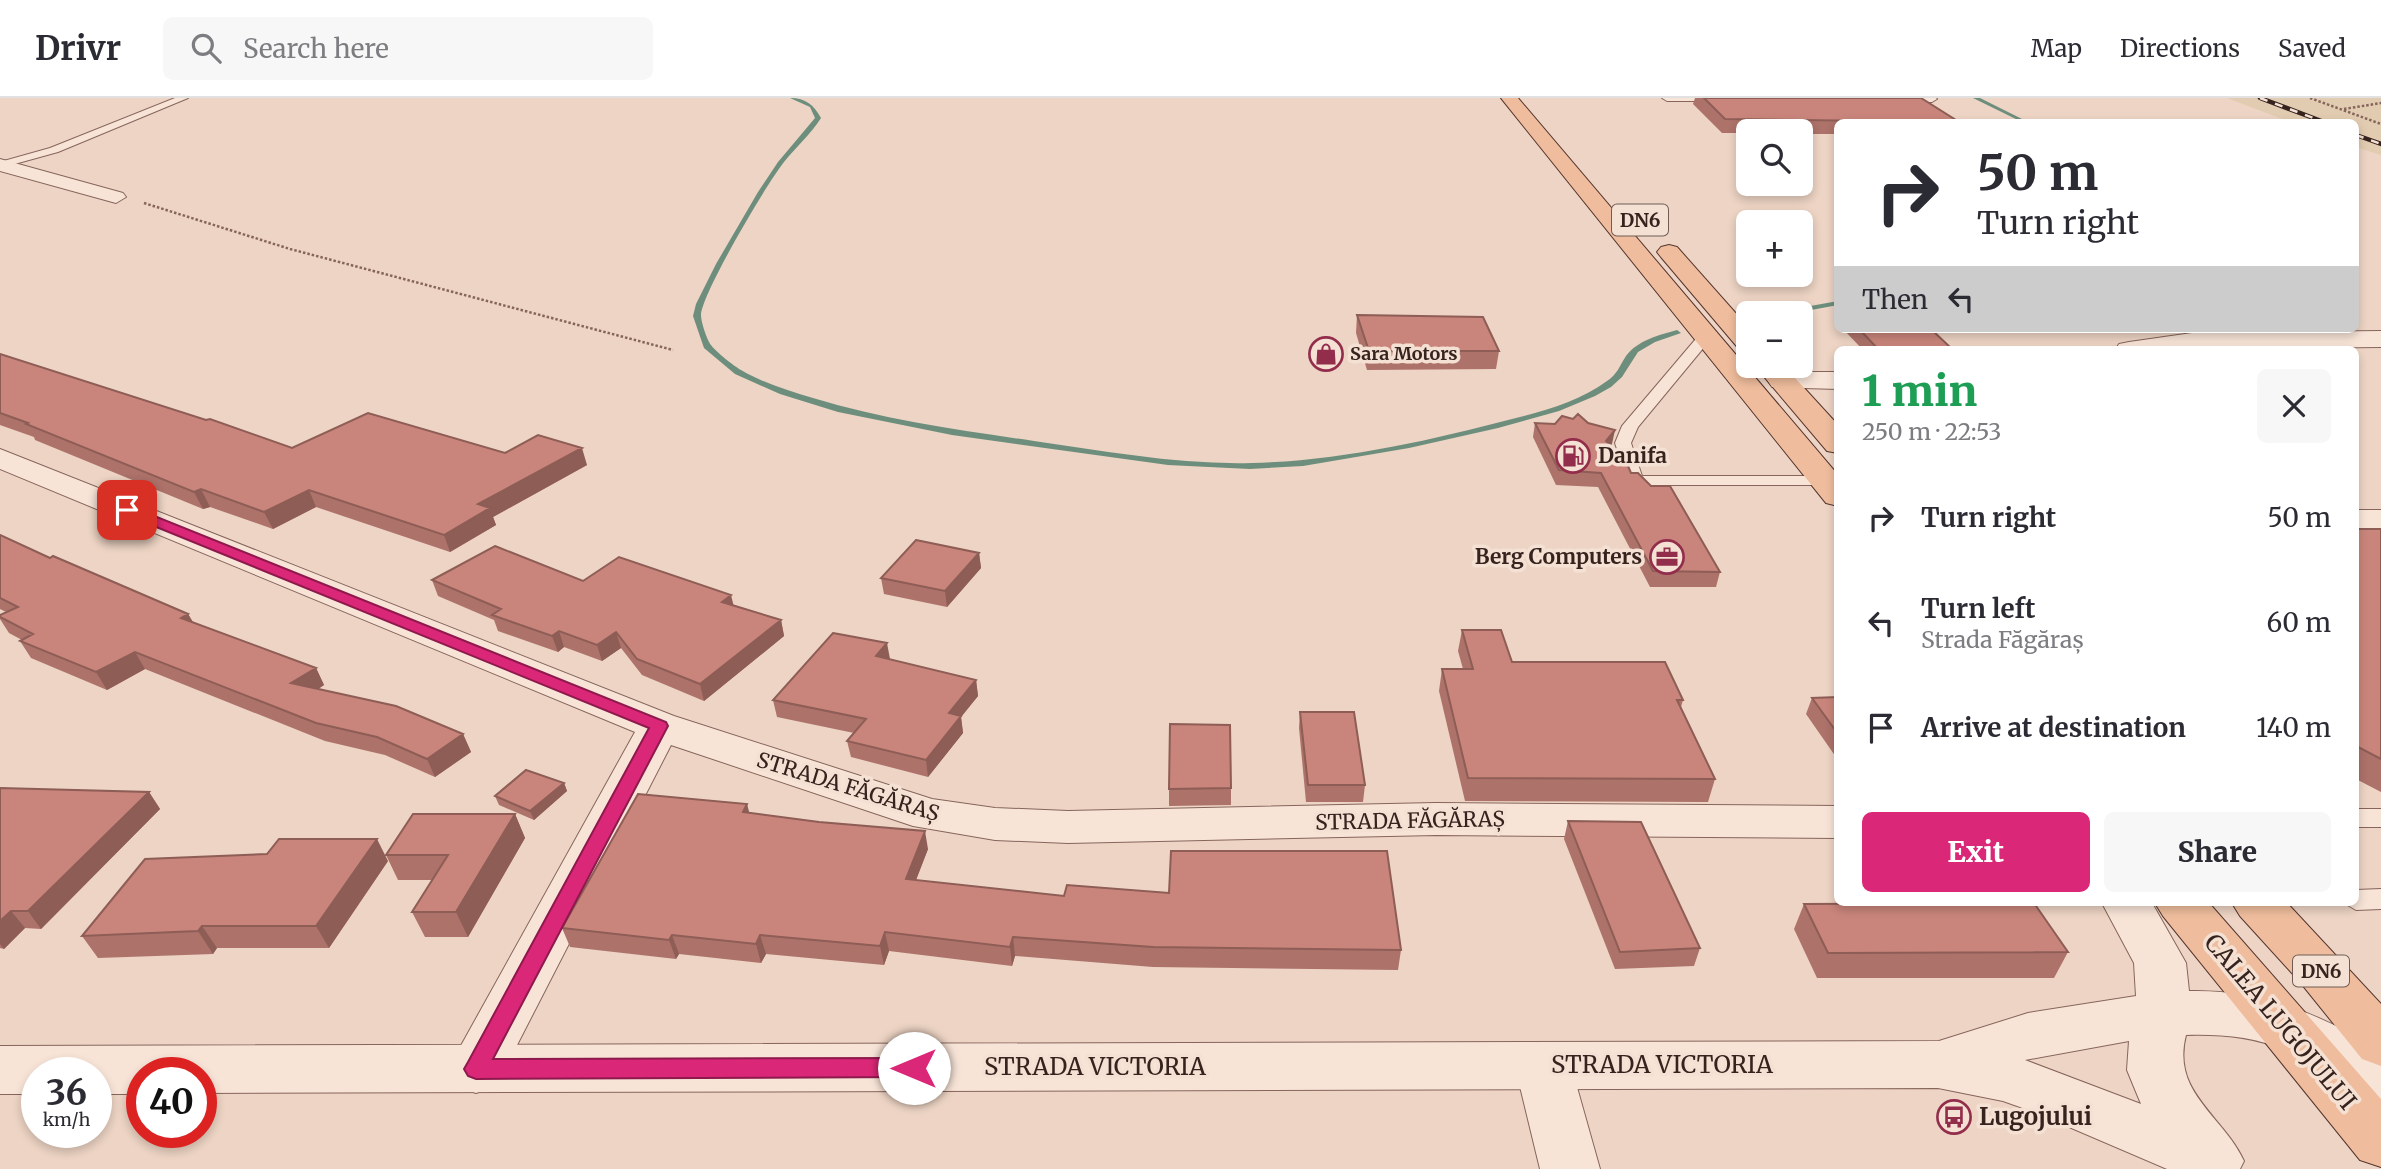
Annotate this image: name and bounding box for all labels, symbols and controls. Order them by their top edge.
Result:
search box [163,17,653,80]
text: Drivr [35,28,121,69]
icon: search [187,29,225,67]
text: Search here [243,32,389,65]
text: Map [2031,33,2082,64]
text: Directions [2120,33,2240,64]
text: Saved [2278,33,2346,64]
map controls [1736,119,1813,378]
button: search [1736,119,1813,196]
text: 50 m [1977,142,2098,203]
icon: right [1862,147,1953,238]
text: Turn right [1977,203,2139,243]
road number: DN6 [1612,204,1668,236]
button: + [1736,210,1813,287]
icon: left [1942,280,1980,318]
text: Then [1862,283,1928,316]
button: − [1736,301,1813,378]
shop icon: Sara Motors [1307,335,1345,373]
place label: Sara Motors [1350,342,1458,365]
text: 1 min [1862,365,1977,417]
button: close [2257,369,2331,443]
text: 250 m · 22:53 [1862,417,2001,446]
fuel station icon: Danifa [1554,437,1592,475]
place label: Danifa [1598,442,1667,469]
pin [97,480,157,540]
icon: arrive [108,491,146,529]
icon: right [1862,499,1900,537]
text: Turn right [1921,501,2056,534]
text: 50 m [2267,501,2331,534]
office icon: Berg Computers [1648,538,1686,576]
place label: Berg Computers [1475,543,1642,570]
text: Turn left [1921,592,2035,625]
icon: left [1862,604,1900,642]
text: 60 m [2267,606,2331,639]
text: Strada Făgăraș [1921,625,2084,654]
icon: arrive [1862,709,1900,747]
text: Arrive at destination [1921,711,2186,744]
text: 140 m [2256,711,2331,744]
street label: STRADA FĂGĂRAȘ [753,746,943,827]
street label: STRADA FĂGĂRAȘ [1315,805,1505,836]
button: Exit [1862,812,2090,892]
button: Share [2104,812,2331,892]
street label: CALEA LUGOJULUI [2198,927,2363,1116]
road number: DN6 [2293,956,2349,986]
position arrow [877,1031,951,1105]
street label: STRADA VICTORIA [1551,1049,1774,1080]
street label: STRADA VICTORIA [984,1051,1207,1082]
speed limit sign: 40 [126,1057,217,1148]
text: 36 [46,1071,87,1115]
bus stop icon: Lugojului [1935,1098,1973,1136]
place label: Lugojului [1979,1101,2092,1132]
text: km/h [43,1108,90,1131]

